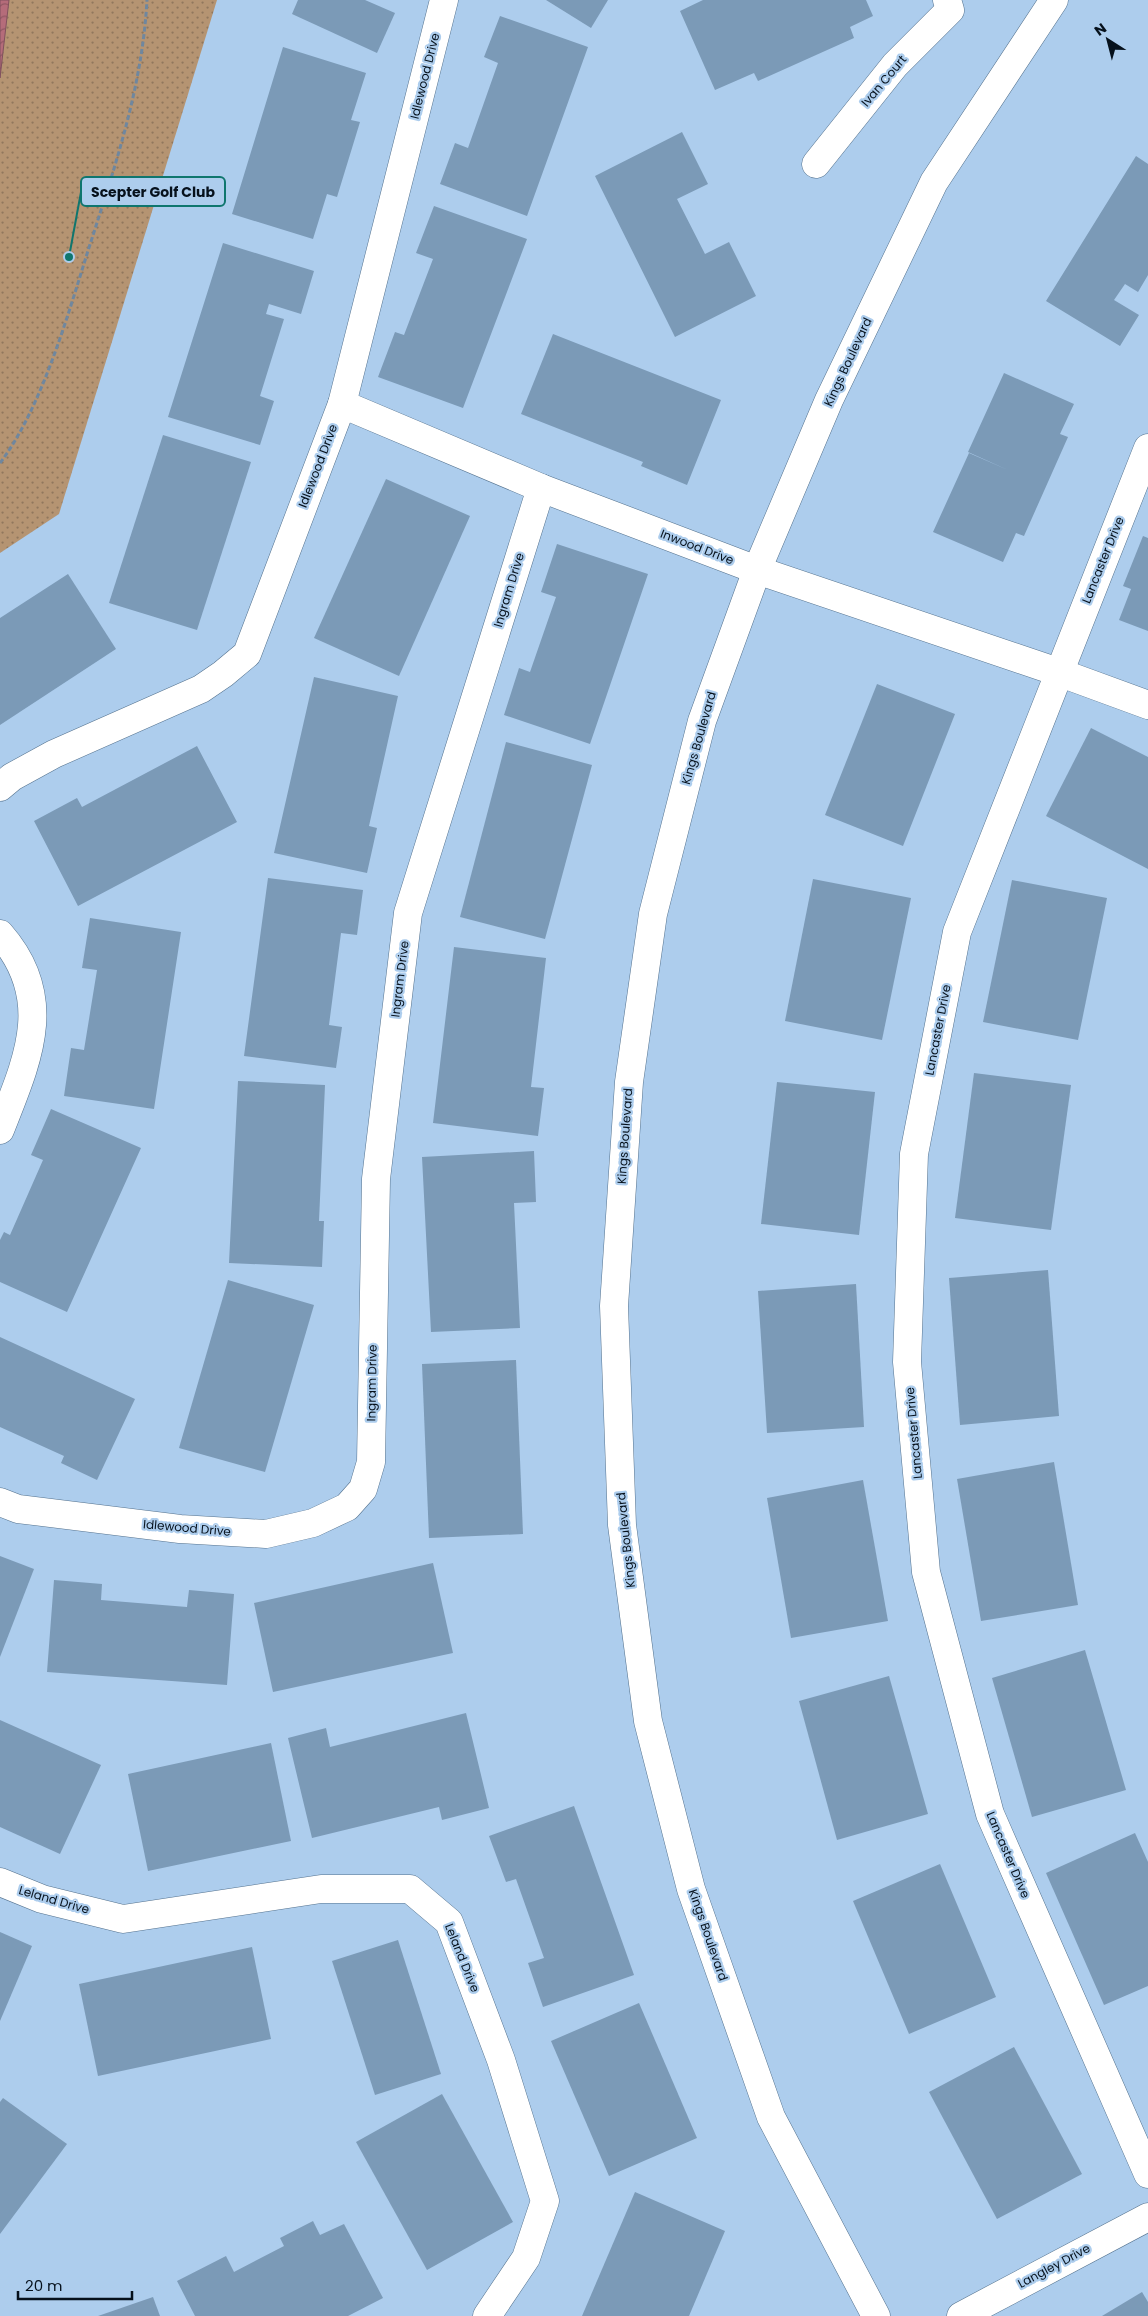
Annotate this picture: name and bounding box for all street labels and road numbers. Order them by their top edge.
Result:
street label: Idlewood Drive [406,31,443,121]
street label: Ivan Court [857,51,910,110]
street label: Kings Boulevard [820,315,876,409]
street label: Idlewood Drive [294,422,341,510]
street label: Lancaster Drive [1077,514,1128,606]
street label: Inwood Drive [658,525,736,568]
street label: Ingram Drive [489,551,528,629]
street label: Kings Boulevard [677,689,720,786]
street label: Ingram Drive [386,940,413,1018]
street label: Lancaster Drive [920,983,955,1077]
street label: Kings Boulevard [613,1088,636,1184]
street label: Ingram Drive [362,1344,381,1422]
street label: Lancaster Drive [901,1386,926,1480]
street label: Kings Boulevard [612,1491,639,1589]
street label: Idlewood Drive [142,1515,232,1540]
street label: Lancaster Drive [983,1809,1034,1901]
street label: Leland Drive [17,1881,91,1918]
street label: Kings Boulevard [685,1887,732,1983]
street label: Leland Drive [441,1921,484,1995]
street label: Langley Drive [1015,2239,1093,2292]

